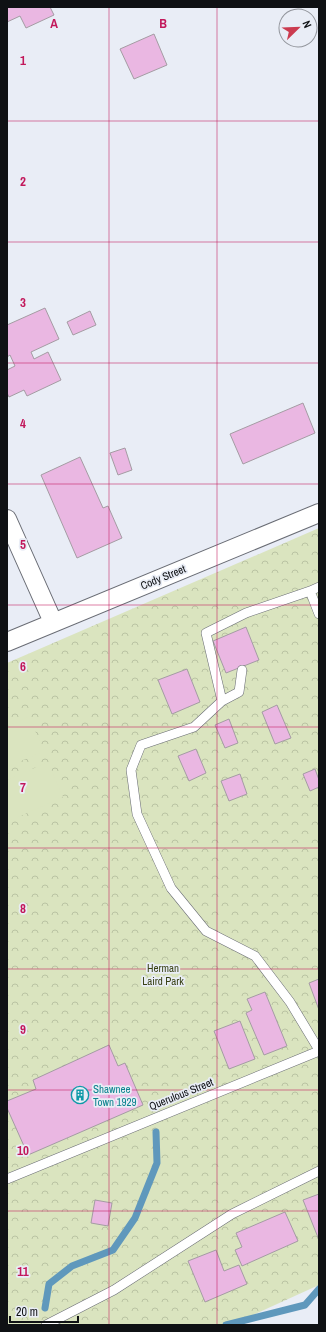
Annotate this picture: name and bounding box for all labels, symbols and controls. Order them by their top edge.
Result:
north arrow [278,8,318,48]
text: A [50,15,58,32]
text: B [159,15,167,32]
text: N [299,18,315,30]
text: 1 [20,52,26,69]
text: 2 [20,173,26,190]
text: 3 [20,294,26,311]
text: 4 [20,415,26,432]
text: 5 [20,536,26,553]
street label: Cody Street [138,561,188,592]
text: 6 [20,658,26,675]
text: 7 [20,779,26,796]
text: 8 [20,900,26,917]
park label: Herman Laird Park [142,961,184,988]
text: 9 [20,1021,26,1038]
street label: Querulous Street [147,1075,216,1113]
place label: Shawnee Town 1929 [93,1082,137,1109]
building icon: Shawnee Town 1929 [70,1085,90,1105]
text: 10 [17,1142,29,1159]
text: 11 [17,1263,29,1280]
scale bar [10,1298,78,1324]
text: 20 m [16,1304,38,1320]

